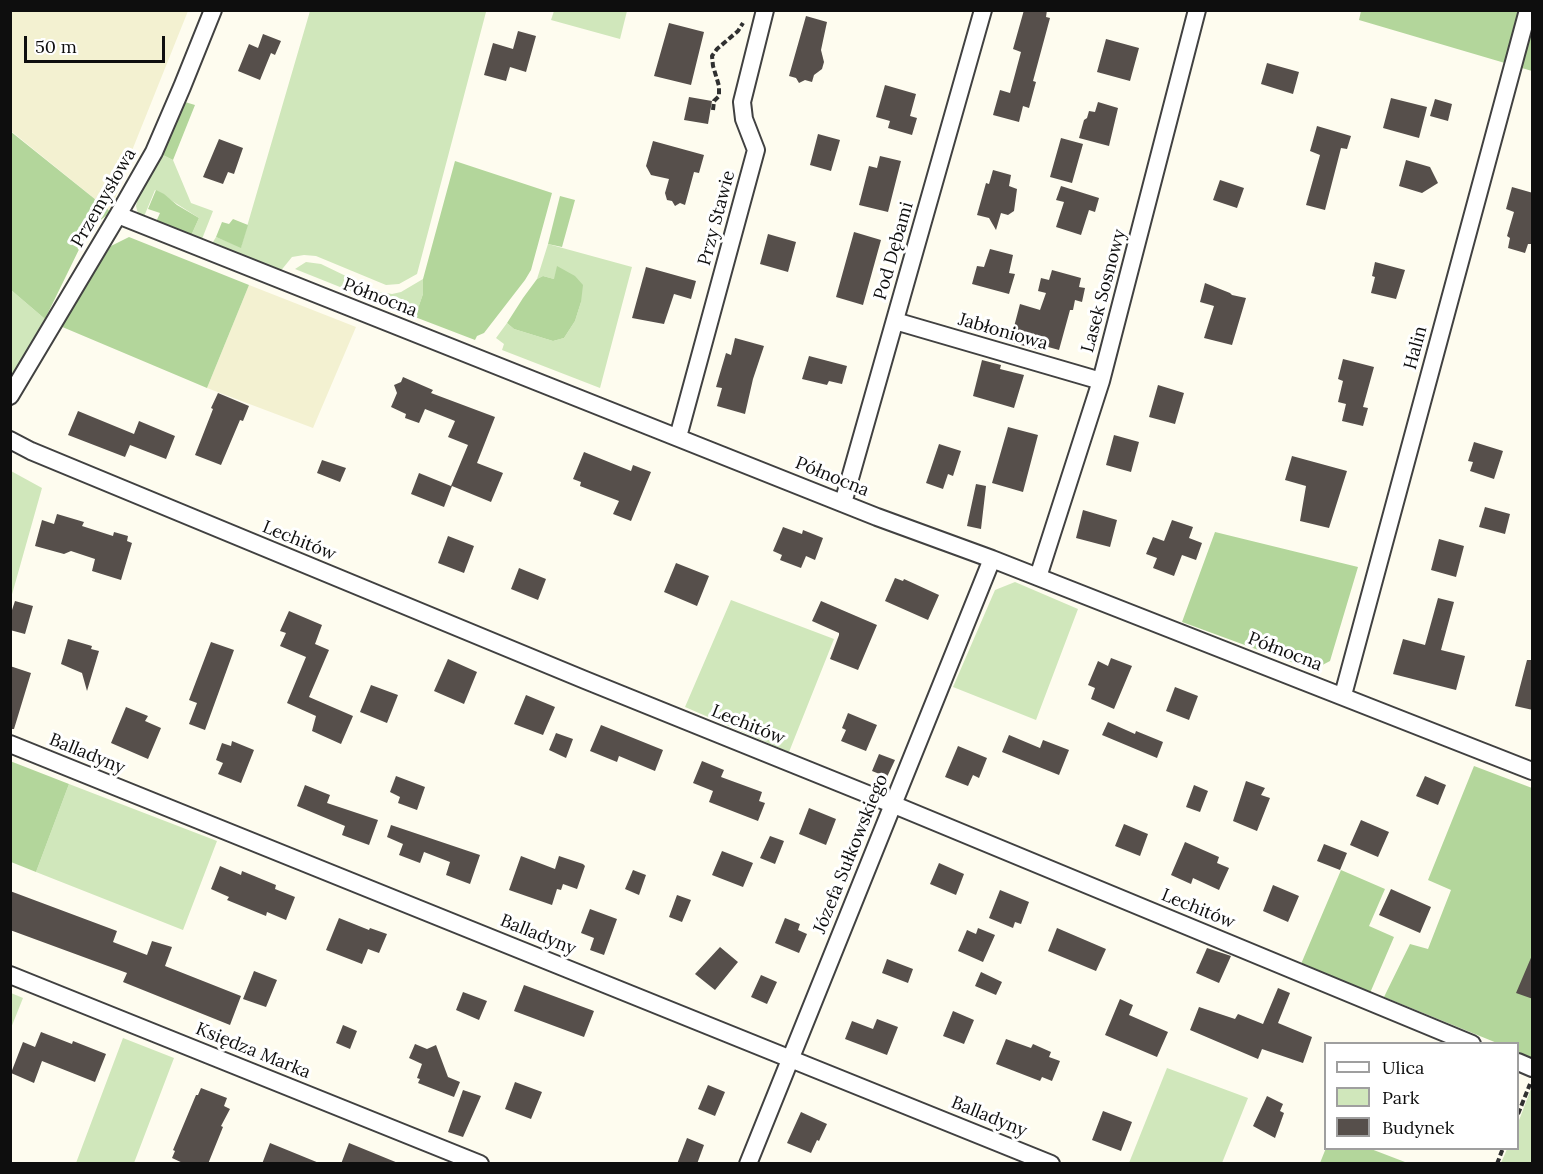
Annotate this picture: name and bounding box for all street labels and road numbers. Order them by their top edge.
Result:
street label: Przemysłowa [67,145,141,251]
street label: Przy Stawie [694,168,740,268]
street label: Pod Dębami [870,200,918,302]
street label: Lasek Sosnowy [1077,227,1131,355]
street label: Północna [340,274,420,322]
street label: Jabłoniowa [956,309,1050,355]
street label: Halin [1400,324,1432,372]
street label: Północna [792,452,872,502]
street label: Lechitów [259,516,339,566]
street label: Północna [1245,628,1325,676]
street label: Lechitów [708,700,788,750]
street label: Balladyny [46,729,128,779]
street label: Józefa Sułkowskiego [809,771,893,937]
street label: Lechitów [1158,884,1238,934]
street label: Balladyny [497,910,579,960]
street label: Księdza Marka [192,1018,314,1084]
street label: Balladyny [948,1092,1030,1142]

